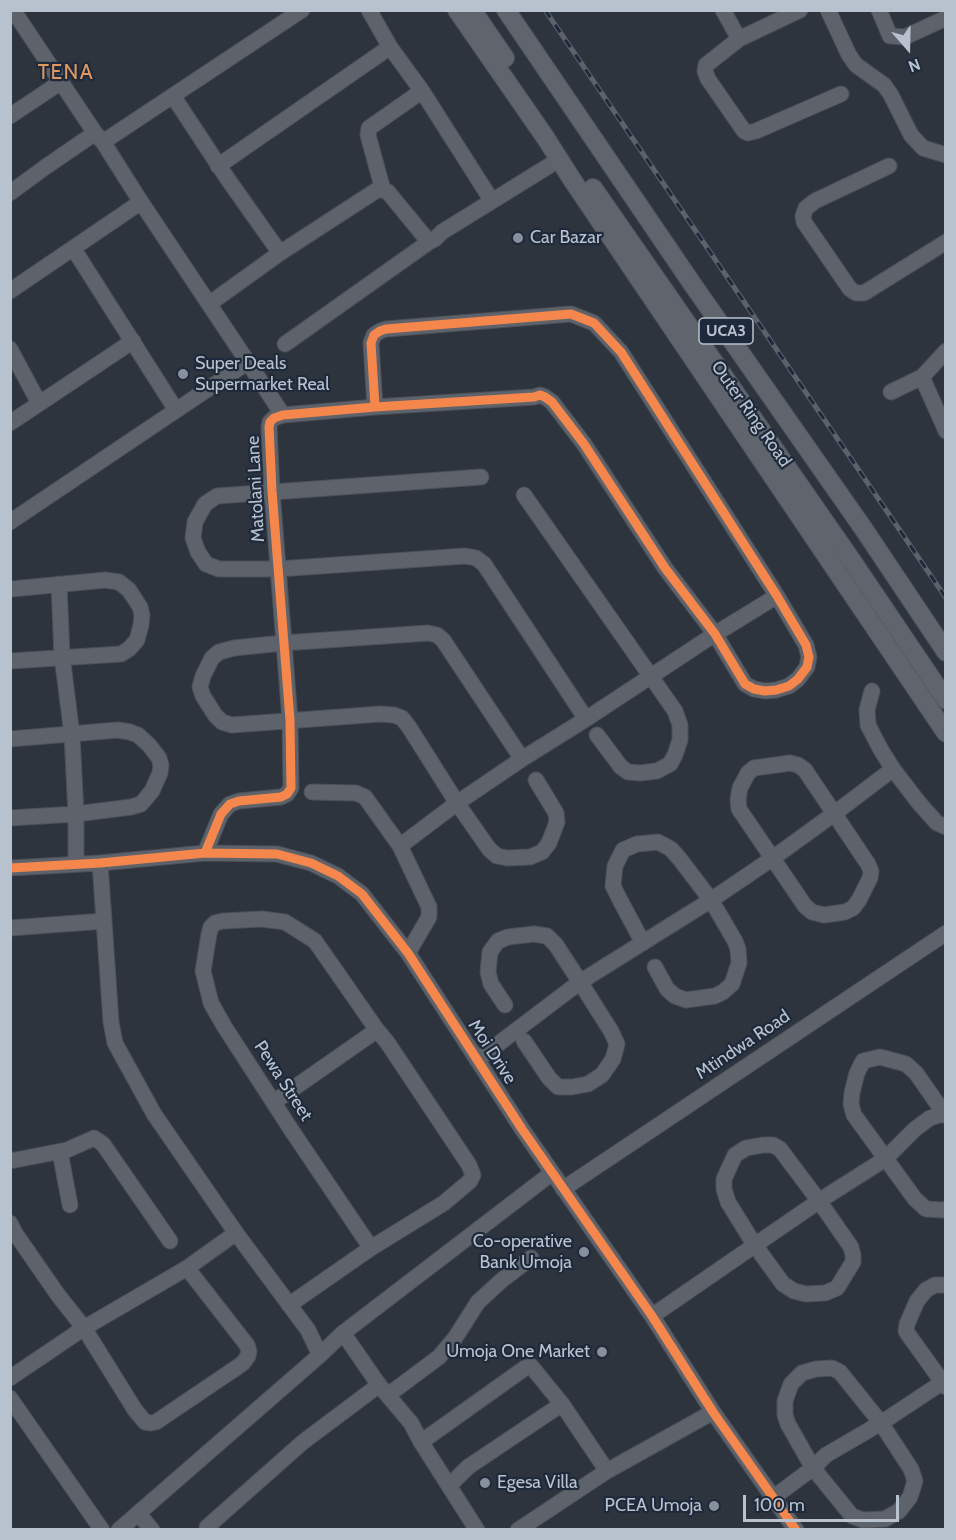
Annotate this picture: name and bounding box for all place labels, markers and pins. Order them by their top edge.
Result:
place label: Car Bazar [530,227,602,249]
marker: Car Bazar [511,231,525,245]
place label: Super Deals Supermarket Real [195,353,329,395]
marker: Super Deals Supermarket Real [176,367,190,381]
place label: Co-operative Bank Umoja [473,1231,572,1274]
marker: Co-operative Bank Umoja [577,1245,591,1259]
place label: Umoja One Market [446,1341,590,1363]
marker: Umoja One Market [595,1345,609,1359]
place label: Egesa Villa [497,1472,578,1494]
marker: Egesa Villa [478,1476,492,1490]
place label: PCEA Umoja [605,1495,702,1517]
marker: PCEA Umoja [707,1499,721,1513]

